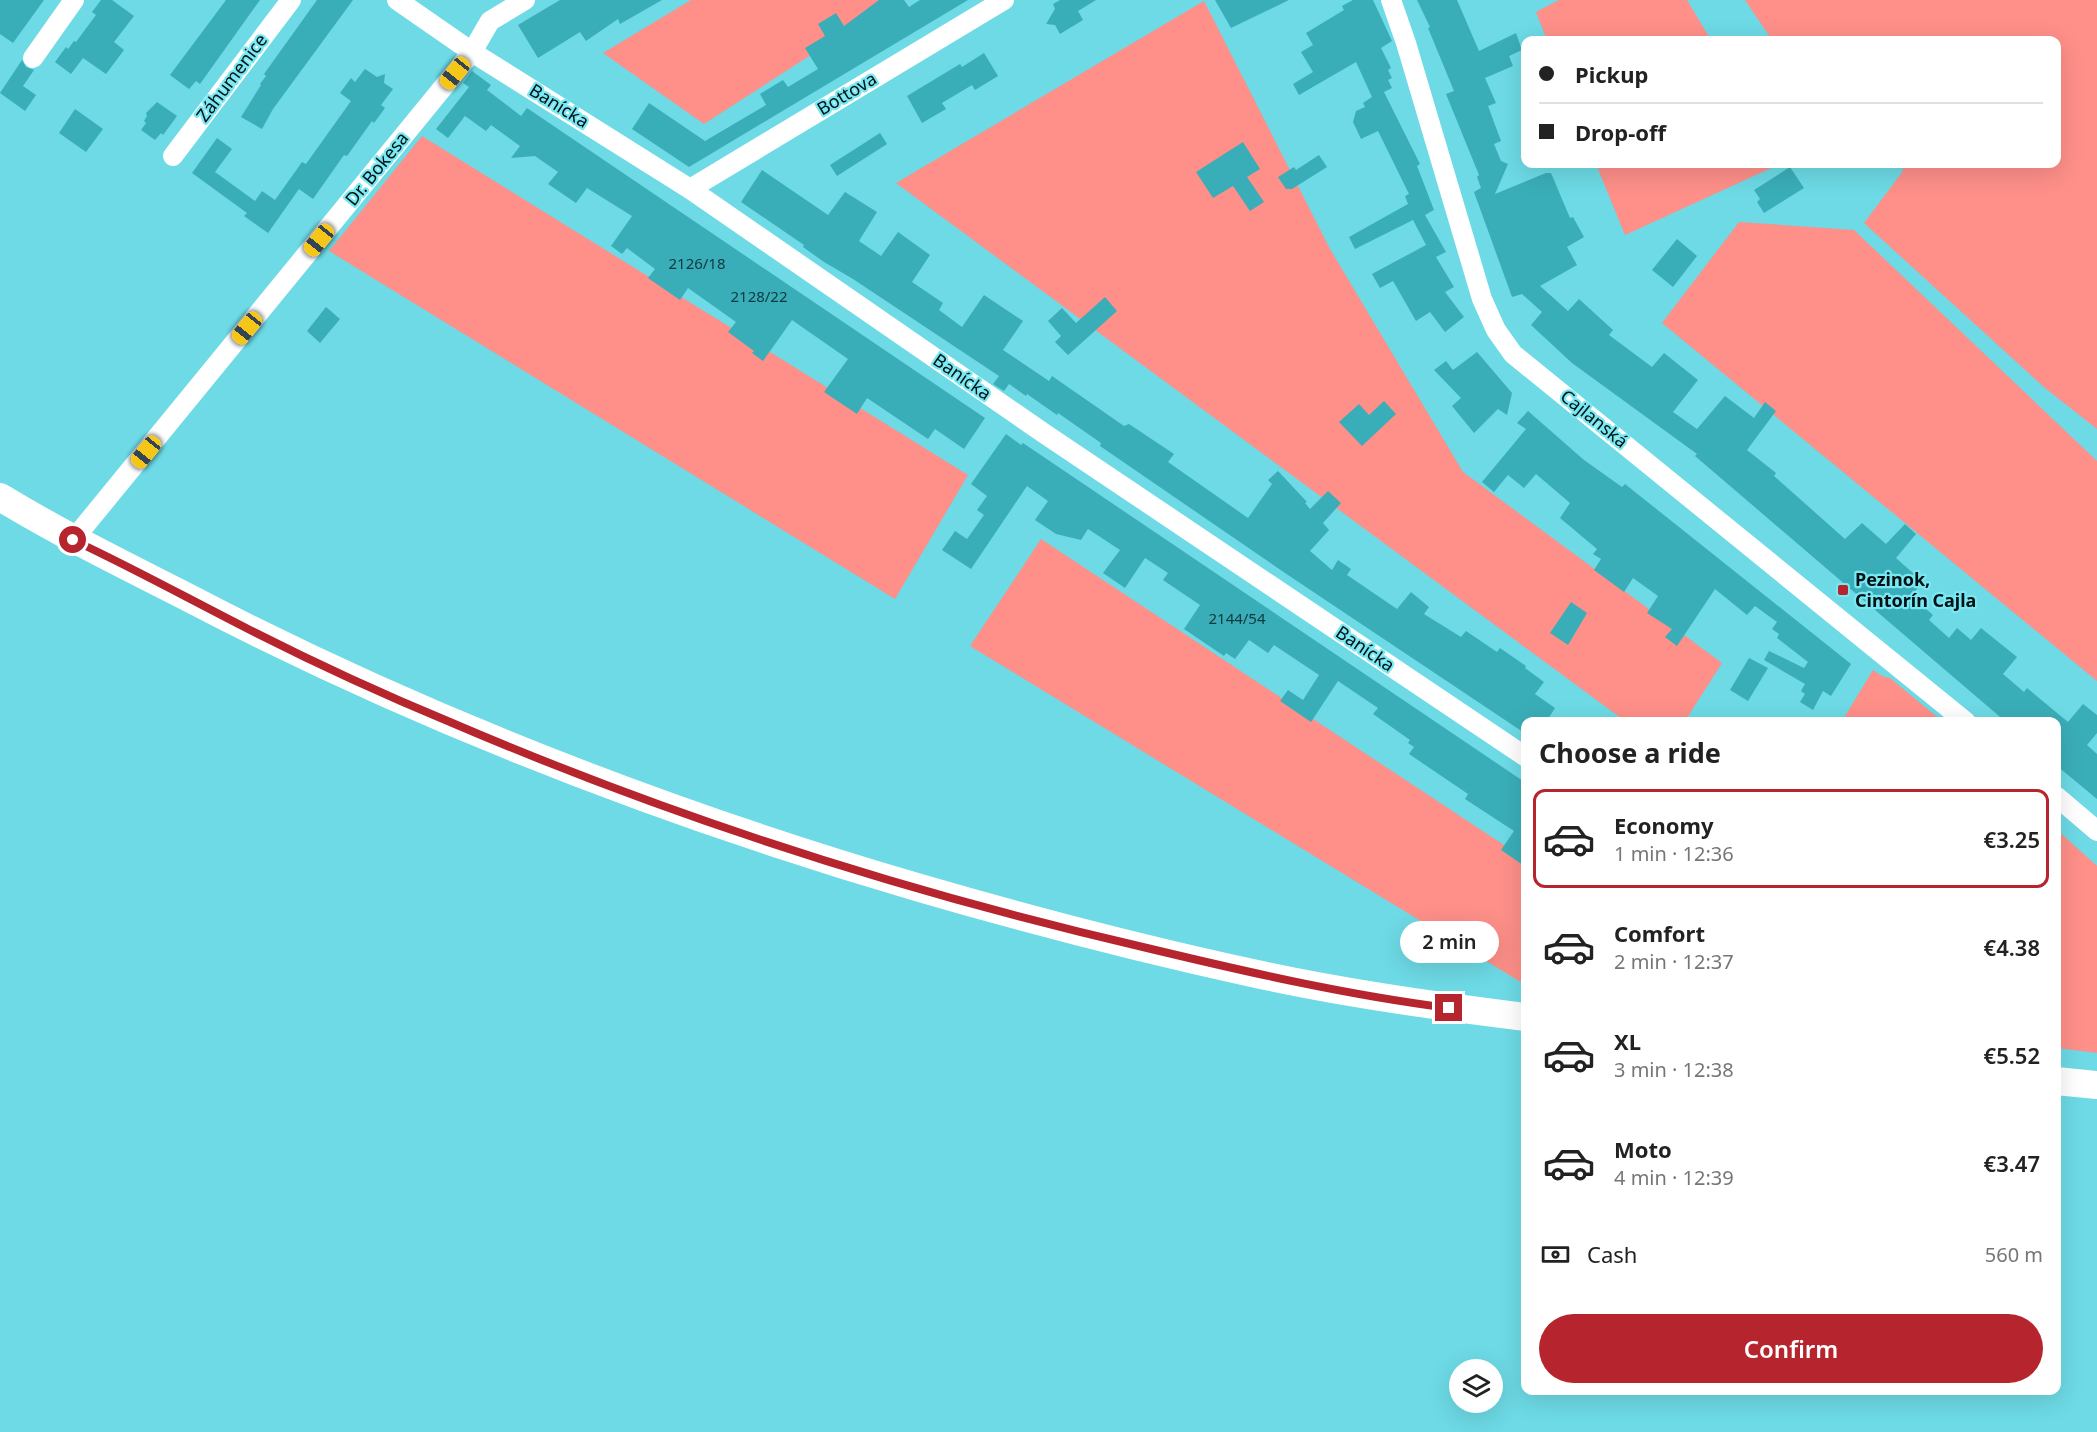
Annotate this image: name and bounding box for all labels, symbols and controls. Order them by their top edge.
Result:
street label: Záhumenice [190,29,272,126]
car [437,53,473,93]
text: Pickup [1575,59,1648,89]
street label: Bottova [812,66,881,120]
street label: Banícka [525,78,594,133]
text: Drop-off [1575,117,1666,147]
street label: Dr. Bokesa [339,127,413,210]
car [301,220,337,260]
house number: 2126/18 [668,253,726,273]
house number: 2128/22 [730,286,788,306]
car [229,308,265,348]
street label: Banícka [929,347,996,405]
street label: Cajlanská [1556,384,1633,453]
car [128,432,164,472]
route start [59,526,86,553]
place label: Pezinok, Cintorín Cajla [1855,567,1976,612]
marker: Pezinok, Cintorín Cajla [1836,583,1850,597]
house number: 2144/54 [1208,608,1266,628]
street label: Banícka [1332,620,1400,677]
text: Choose a ride [1539,734,1721,771]
text: Economy [1614,810,1713,840]
icon: car [1542,812,1596,866]
text: €3.25 [1984,824,2040,854]
text: 1 min · 12:36 [1614,840,1734,867]
text: Comfort [1614,918,1705,948]
icon: car [1542,920,1596,974]
callout: 2 min [1400,921,1498,963]
text: 2 min [1422,928,1477,955]
text: €4.38 [1984,932,2040,962]
text: 2 min · 12:37 [1614,948,1734,975]
route end [1435,994,1462,1021]
text: XL [1614,1026,1641,1056]
icon: car [1542,1028,1596,1082]
text: €5.52 [1984,1040,2040,1070]
text: 3 min · 12:38 [1614,1056,1734,1083]
text: Moto [1614,1134,1672,1164]
icon: car [1542,1136,1596,1190]
text: €3.47 [1984,1148,2040,1178]
text: 4 min · 12:39 [1614,1164,1734,1191]
icon: cash [1539,1238,1572,1271]
text: Cash [1587,1239,1637,1269]
text: 560 m [1985,1241,2043,1268]
button: Confirm [1539,1314,2043,1383]
map controls [1449,1359,1503,1413]
button: layers [1449,1359,1503,1413]

